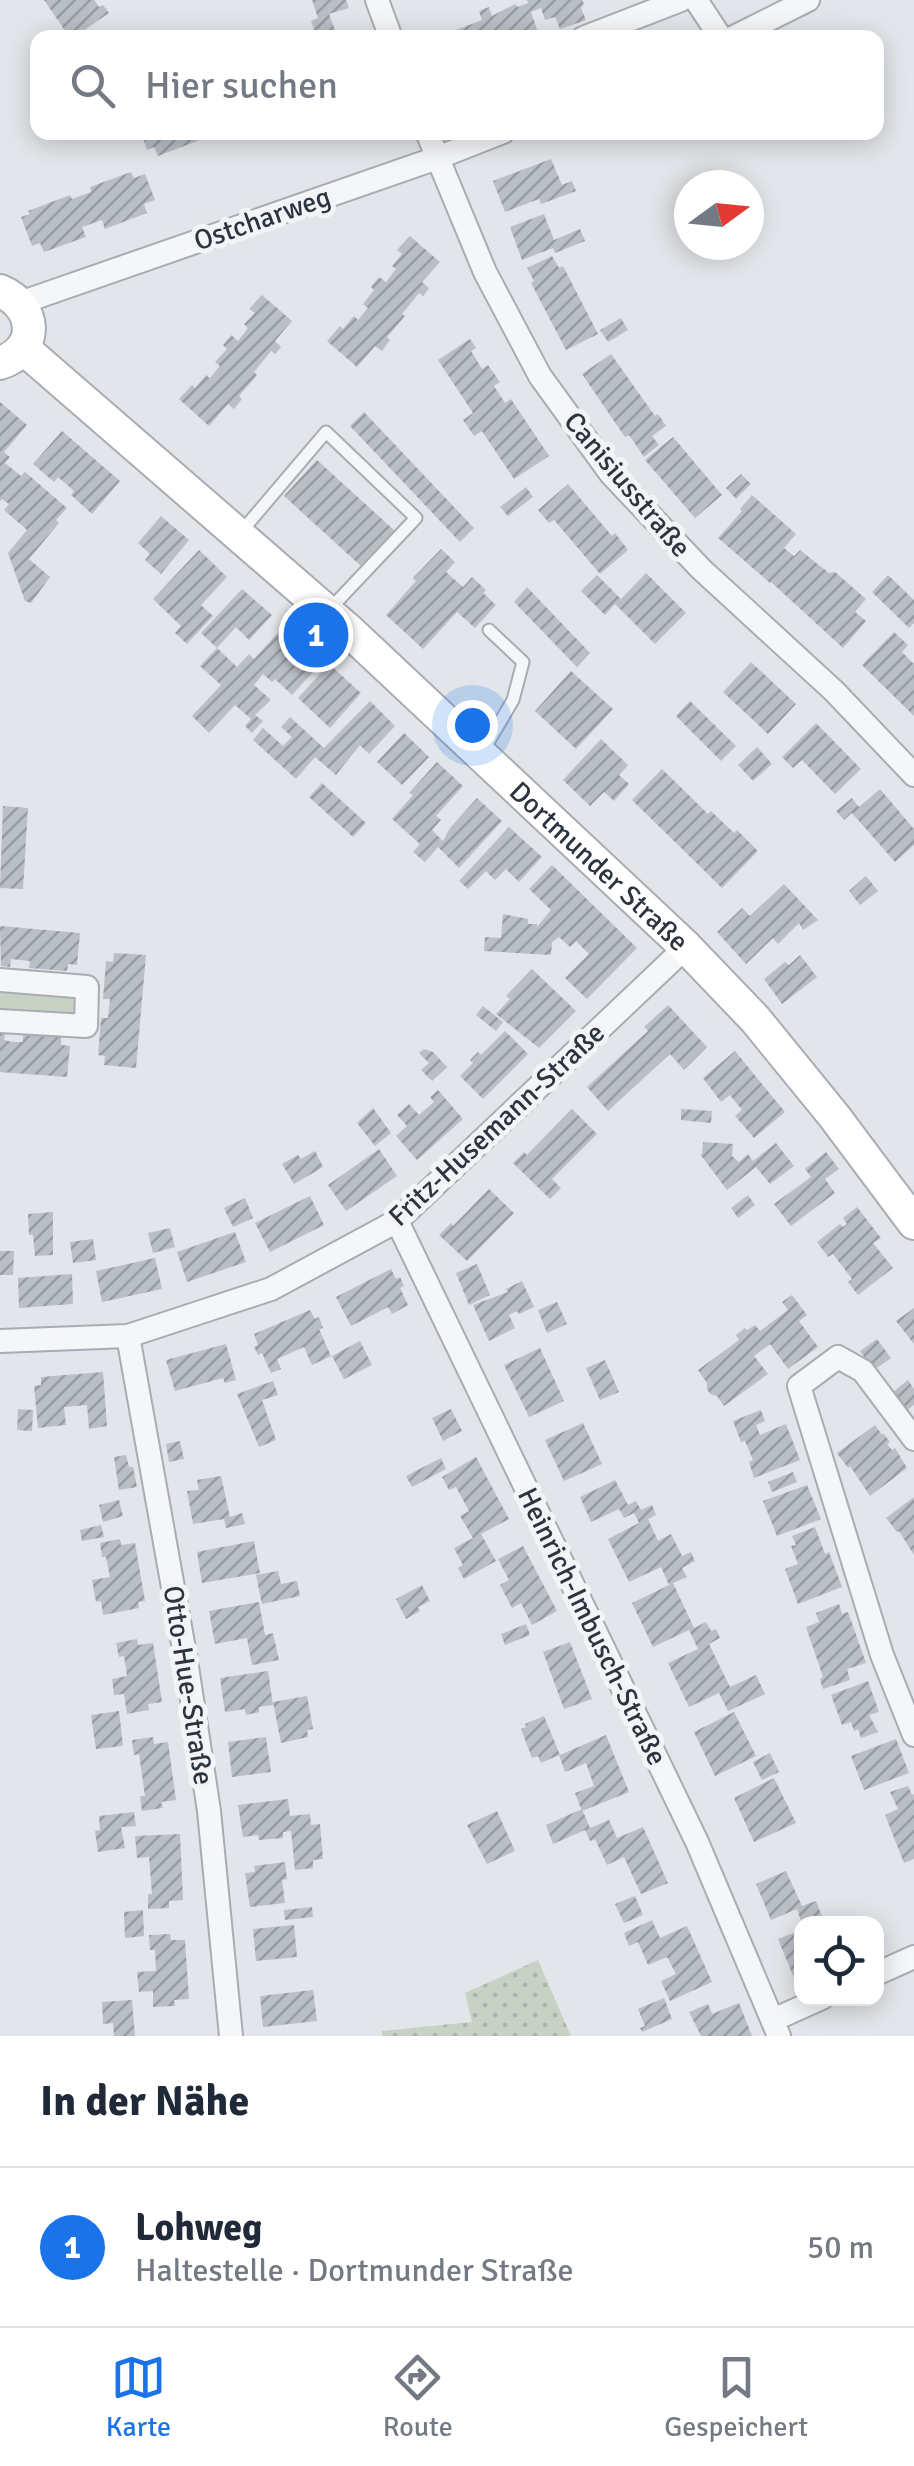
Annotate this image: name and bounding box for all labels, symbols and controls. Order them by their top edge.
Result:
search box [30,30,884,140]
icon: search [65,58,120,113]
text: Hier suchen [145,62,338,109]
north arrow [674,170,764,260]
street label: Ostcharweg [189,180,335,258]
street label: Canisiusstraße [557,405,698,564]
pin: 1 [284,598,348,672]
your location [447,700,498,751]
street label: Dortmunder Straße [502,774,695,959]
street label: Fritz-Husemann-Straße [382,1016,612,1234]
street label: Heinrich-Imbusch-Straße [510,1482,674,1771]
street label: Otto-Hue-Straße [155,1583,221,1787]
map controls [794,1916,884,2006]
button: locate [794,1916,884,2006]
text: In der Nähe [40,2076,249,2127]
text: Lohweg [135,2204,262,2251]
text: 1 [64,2228,81,2267]
text: 50 m [807,2228,874,2267]
text: Haltestelle · Dortmunder Straße [135,2251,574,2290]
tab: Karte [106,2350,171,2444]
tab: Route [383,2350,453,2444]
tab: Gespeichert [664,2350,808,2444]

